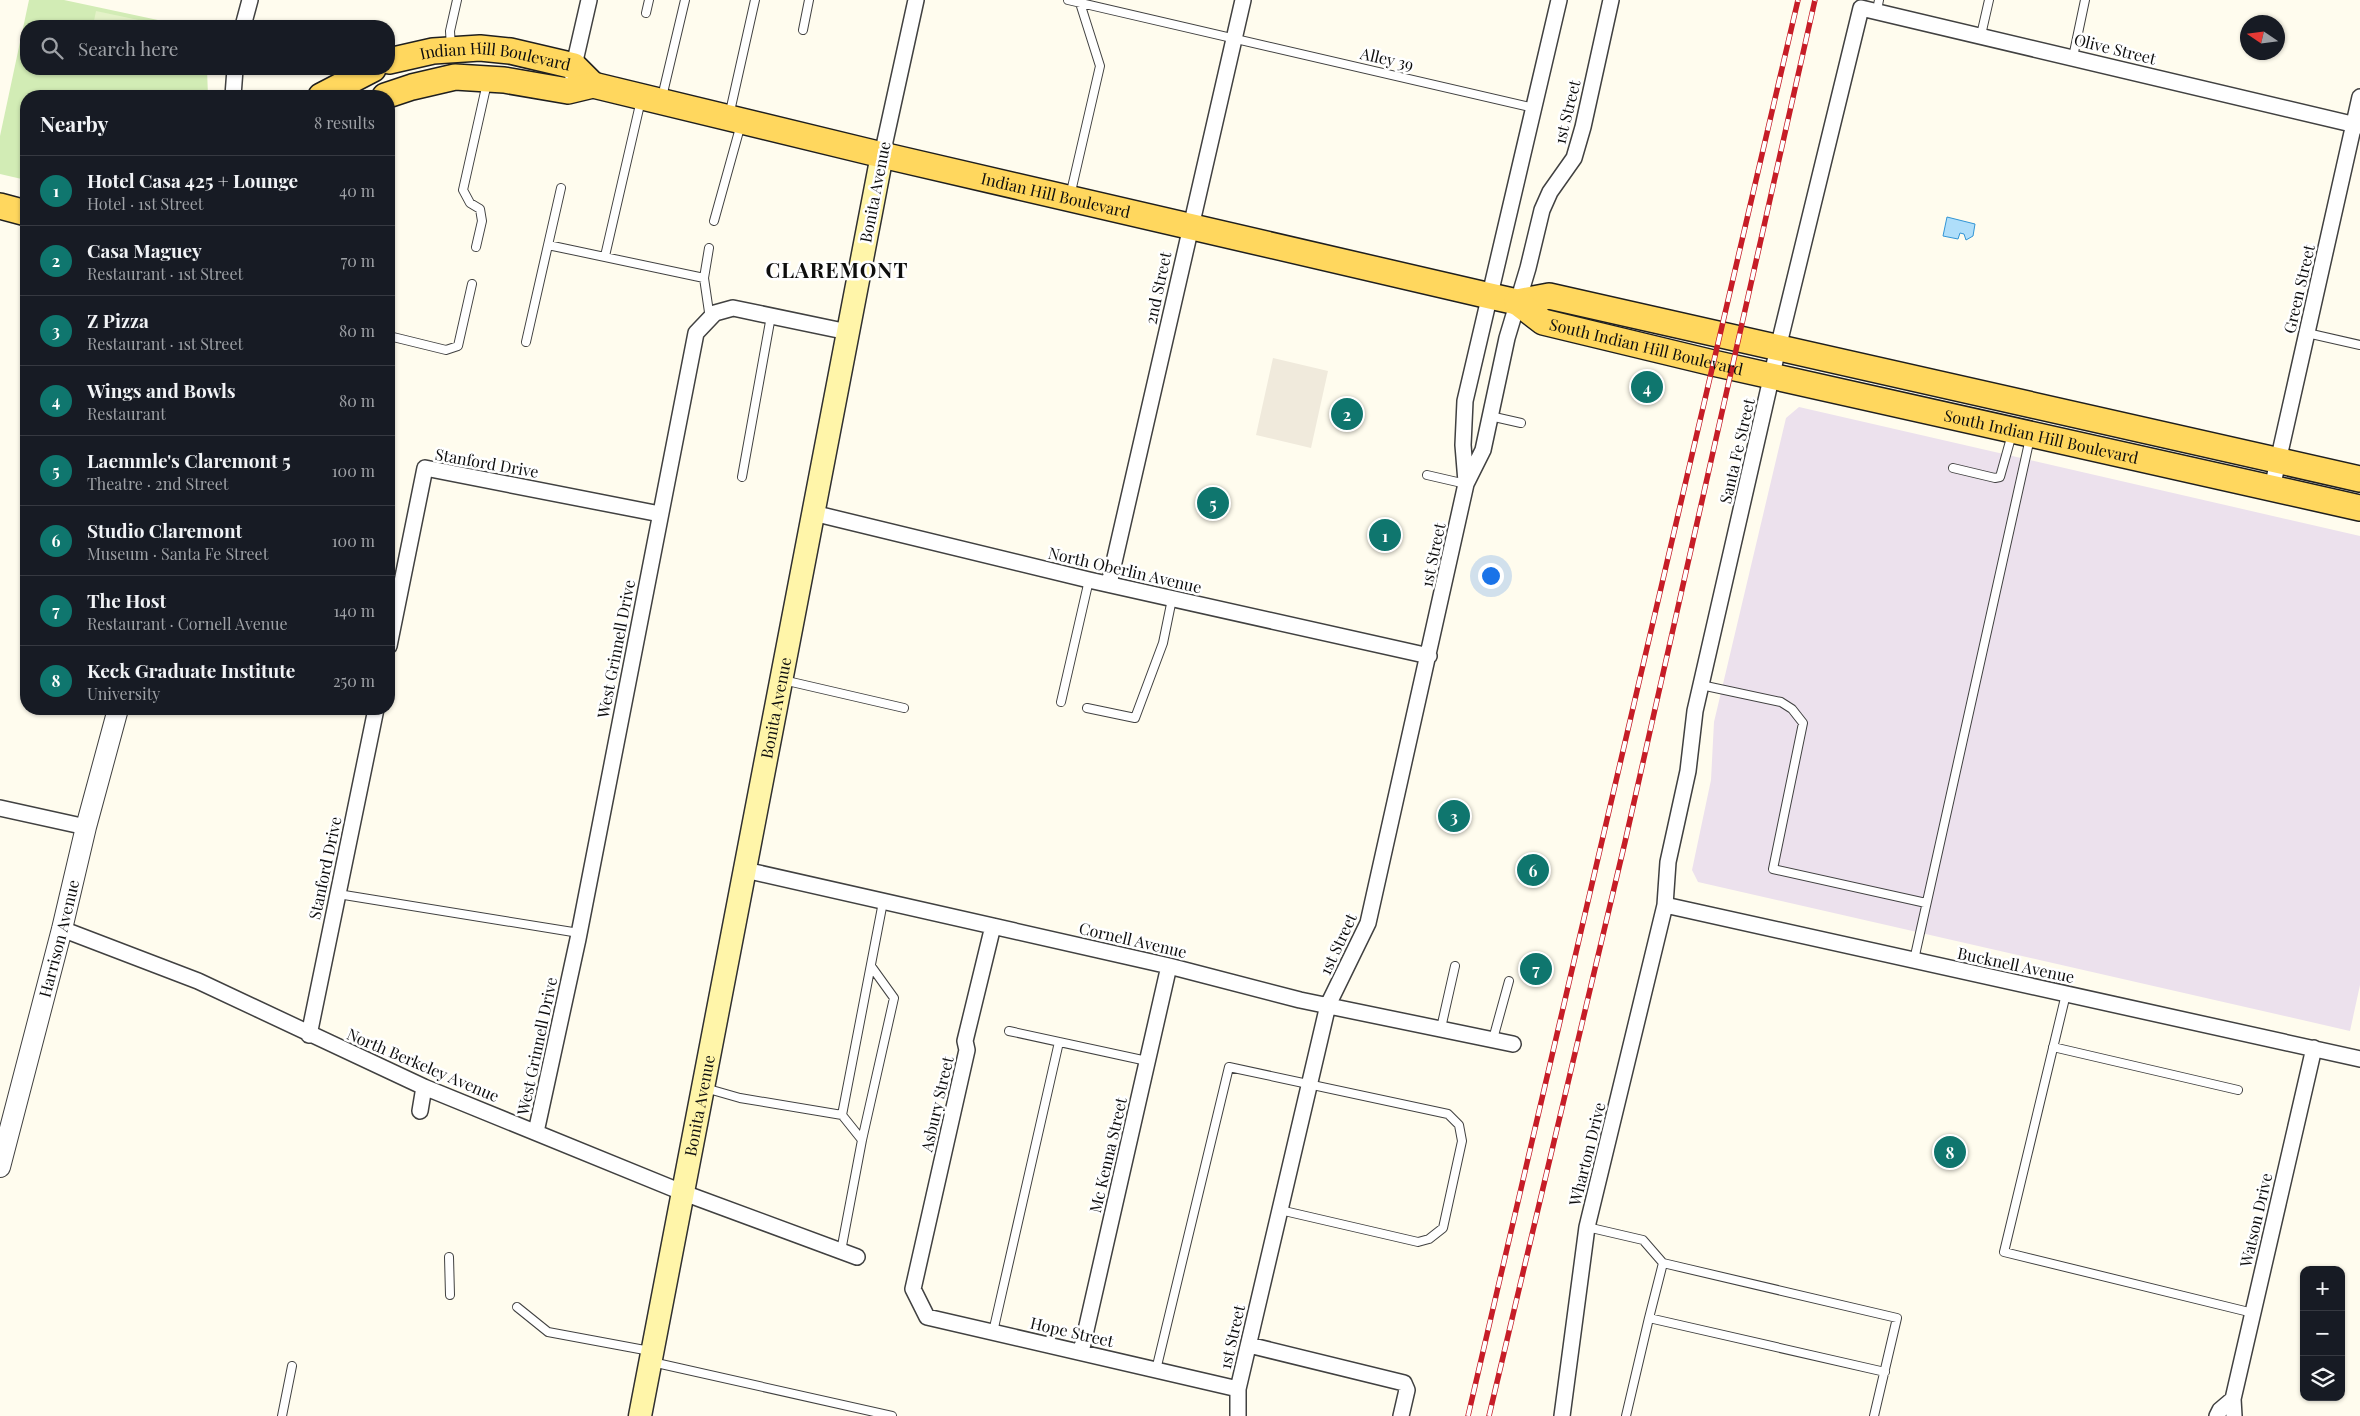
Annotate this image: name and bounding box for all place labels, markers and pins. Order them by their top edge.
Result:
pin: 4 [1631,368,1663,406]
pin: 2 [1331,395,1363,433]
pin: 5 [1197,484,1229,522]
pin: 1 [1369,516,1401,554]
pin: 3 [1438,797,1470,835]
pin: 6 [1517,851,1549,889]
pin: 7 [1520,950,1552,988]
pin: 8 [1934,1133,1966,1171]

